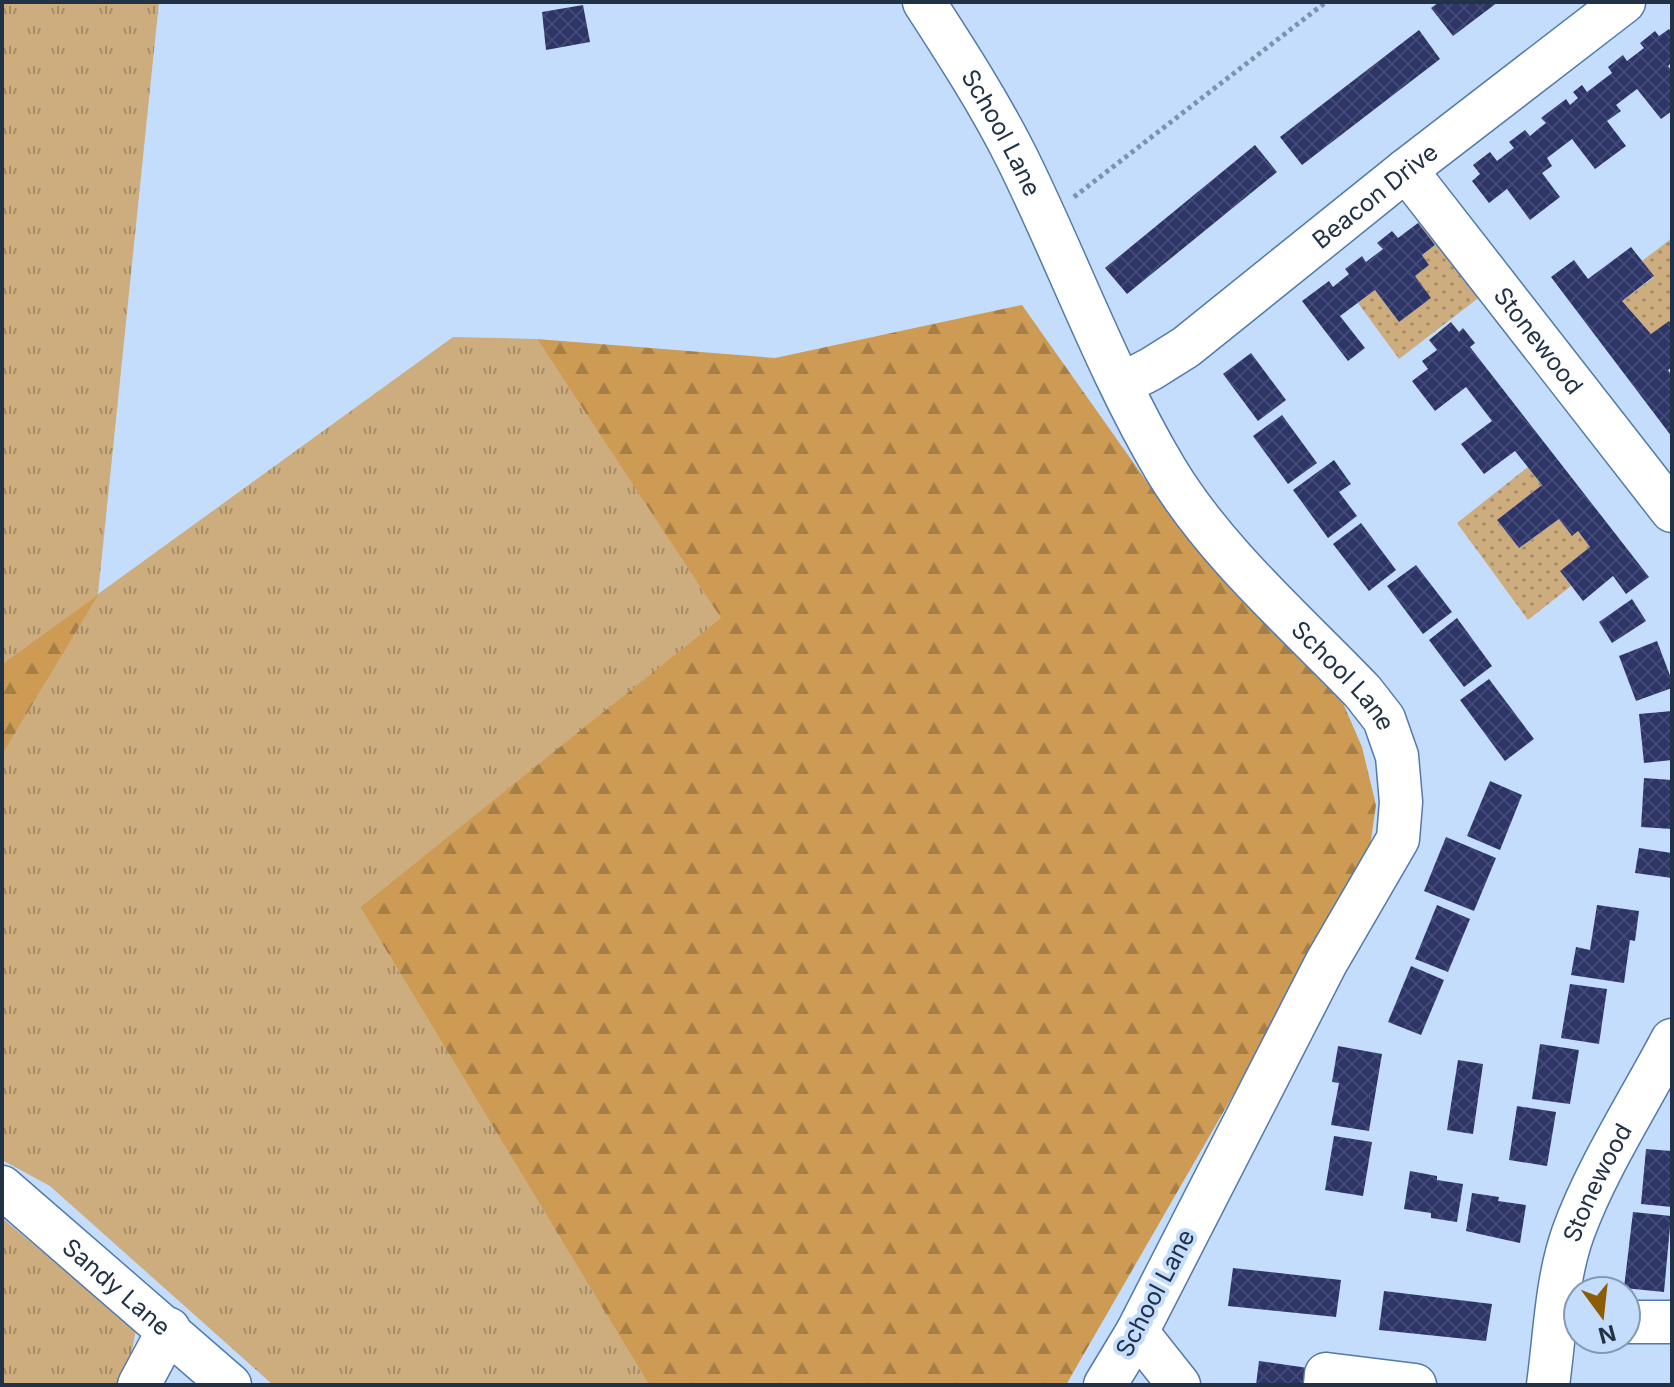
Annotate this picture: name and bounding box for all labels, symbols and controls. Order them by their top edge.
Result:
street label: School Lane [956,64,1048,200]
street label: Beacon Drive [1306,137,1443,254]
street label: Stonewood [1488,281,1590,400]
street label: School Lane [1286,614,1401,734]
street label: Stonewood [1557,1118,1637,1246]
street label: School Lane [1109,1224,1201,1362]
street label: Sandy Lane [57,1232,177,1341]
north arrow [1562,1275,1642,1355]
text: N [1596,1320,1619,1349]

